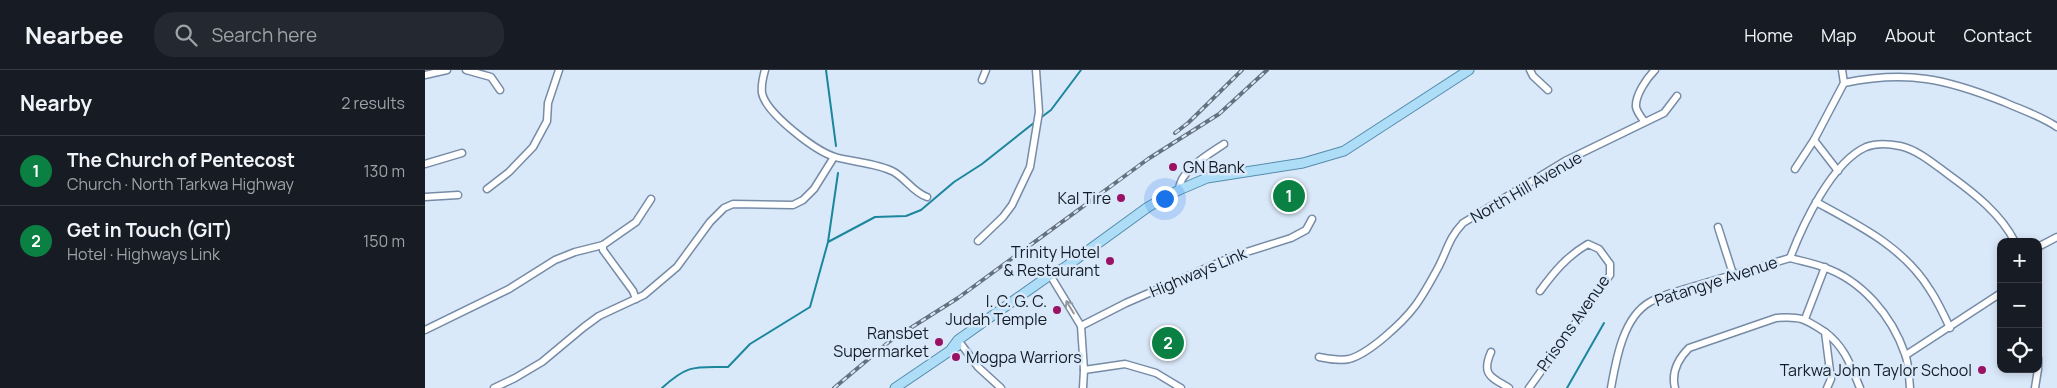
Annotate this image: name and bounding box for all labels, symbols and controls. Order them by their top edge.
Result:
search box [154,12,504,57]
text: Nearbee [25,18,124,51]
icon: search [172,21,200,49]
text: Search here [212,22,317,48]
text: Home [1744,23,1793,47]
text: Map [1821,23,1857,47]
text: About [1885,23,1935,47]
text: Contact [1963,23,2032,47]
text: Nearby [20,89,92,117]
text: 2 results [341,92,405,114]
street label: North Hill Avenue [1466,146,1586,228]
text: The Church of Pentecost [67,147,295,173]
place label: GN Bank [1183,156,1246,178]
text: 1 [32,160,40,182]
text: 130 m [363,160,405,182]
marker: GN Bank [1167,161,1179,173]
text: Church · North Tarkwa Highway [67,173,294,195]
pin: 1 [1273,177,1305,215]
your location [1152,186,1178,212]
place label: Kal Tire [1057,187,1111,209]
marker: Kal Tire [1115,192,1127,204]
text: Get in Touch (GIT) [67,217,233,243]
text: 2 [31,230,41,252]
text: 150 m [363,230,405,252]
map controls [1997,238,2042,373]
button: + [1997,238,2042,283]
place label: Trinity Hotel & Restaurant [1003,241,1100,281]
street label: Highways Link [1146,241,1251,302]
text: Hotel · Highways Link [67,243,220,265]
street label: Patangye Avenue [1652,251,1780,311]
marker: Trinity Hotel & Restaurant [1104,255,1116,267]
street label: Prisons Avenue [1532,270,1614,376]
button: − [1997,283,2042,328]
place label: I. C. G. C. Judah Temple [946,290,1047,330]
one-way arrow [1065,301,1075,315]
marker: I. C. G. C. Judah Temple [1051,304,1063,316]
place label: Ransbet Supermarket [833,322,929,362]
pin: 2 [1152,324,1184,362]
button: locate [1997,328,2042,373]
marker: Ransbet Supermarket [933,336,945,348]
place label: Mogpa Warriors [966,346,1082,368]
marker: Mogpa Warriors [950,351,962,363]
place label: Tarkwa John Taylor School [1780,359,1972,381]
marker: Tarkwa John Taylor School [1976,364,1988,376]

